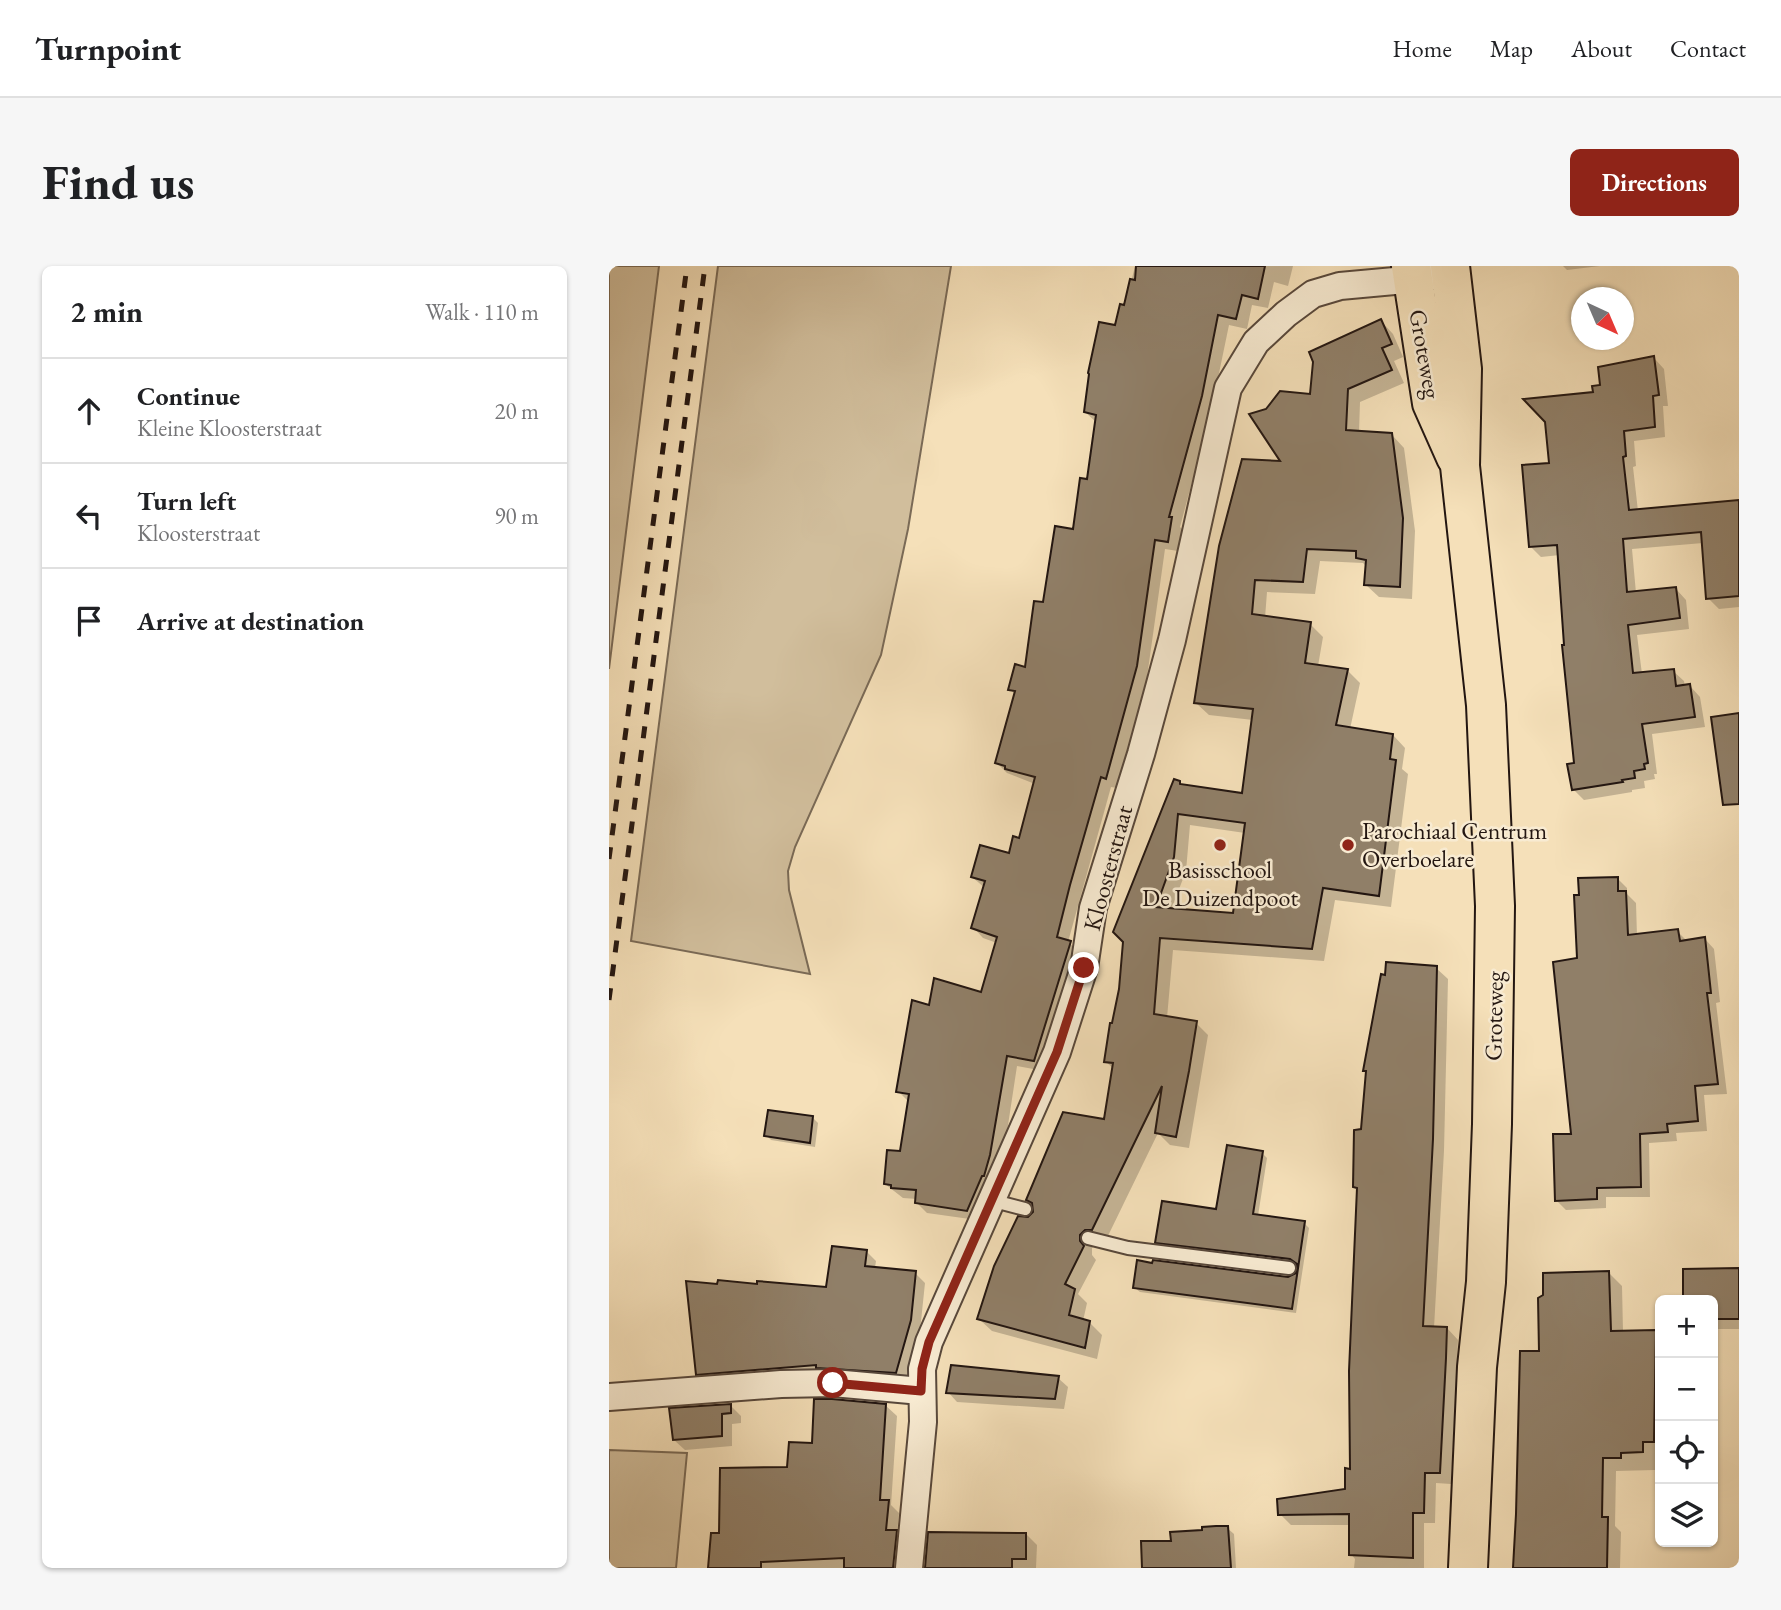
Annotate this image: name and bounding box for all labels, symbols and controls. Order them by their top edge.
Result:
text: Turnpoint [35,27,181,70]
text: Home [1392,33,1452,64]
text: Map [1490,33,1533,64]
text: About [1571,33,1632,64]
text: Contact [1670,33,1746,64]
button: Directions [1570,149,1739,216]
text: Find us [42,150,194,214]
north arrow [1571,287,1634,350]
text: 2 min [70,292,143,331]
text: Walk · 110 m [425,297,539,327]
street label: Groteweg [1402,307,1449,401]
text: Continue [137,379,240,413]
icon: ahead [70,392,108,430]
text: 20 m [494,396,539,426]
text: Kleine Kloosterstraat [137,413,322,443]
text: Turn left [137,484,236,518]
icon: left [70,497,108,535]
text: 90 m [494,501,539,531]
text: Kloosterstraat [137,518,260,548]
icon: arrive [70,602,108,640]
text: Arrive at destination [137,604,364,638]
street label: Kloosterstraat [1076,801,1139,934]
place label: Parochiaal Centrum Overboelare [1362,815,1548,874]
marker: Basisschool De Duizendpoot [1212,837,1228,853]
marker: Parochiaal Centrum Overboelare [1340,837,1356,853]
place label: Basisschool De Duizendpoot [1142,854,1298,913]
route end [1068,952,1099,983]
street label: Groteweg [1477,970,1510,1061]
map controls [1655,1295,1718,1547]
button: + [1655,1295,1718,1358]
button: − [1655,1358,1718,1421]
route start [817,1367,848,1398]
button: locate [1655,1421,1718,1484]
button: layers [1655,1484,1718,1547]

